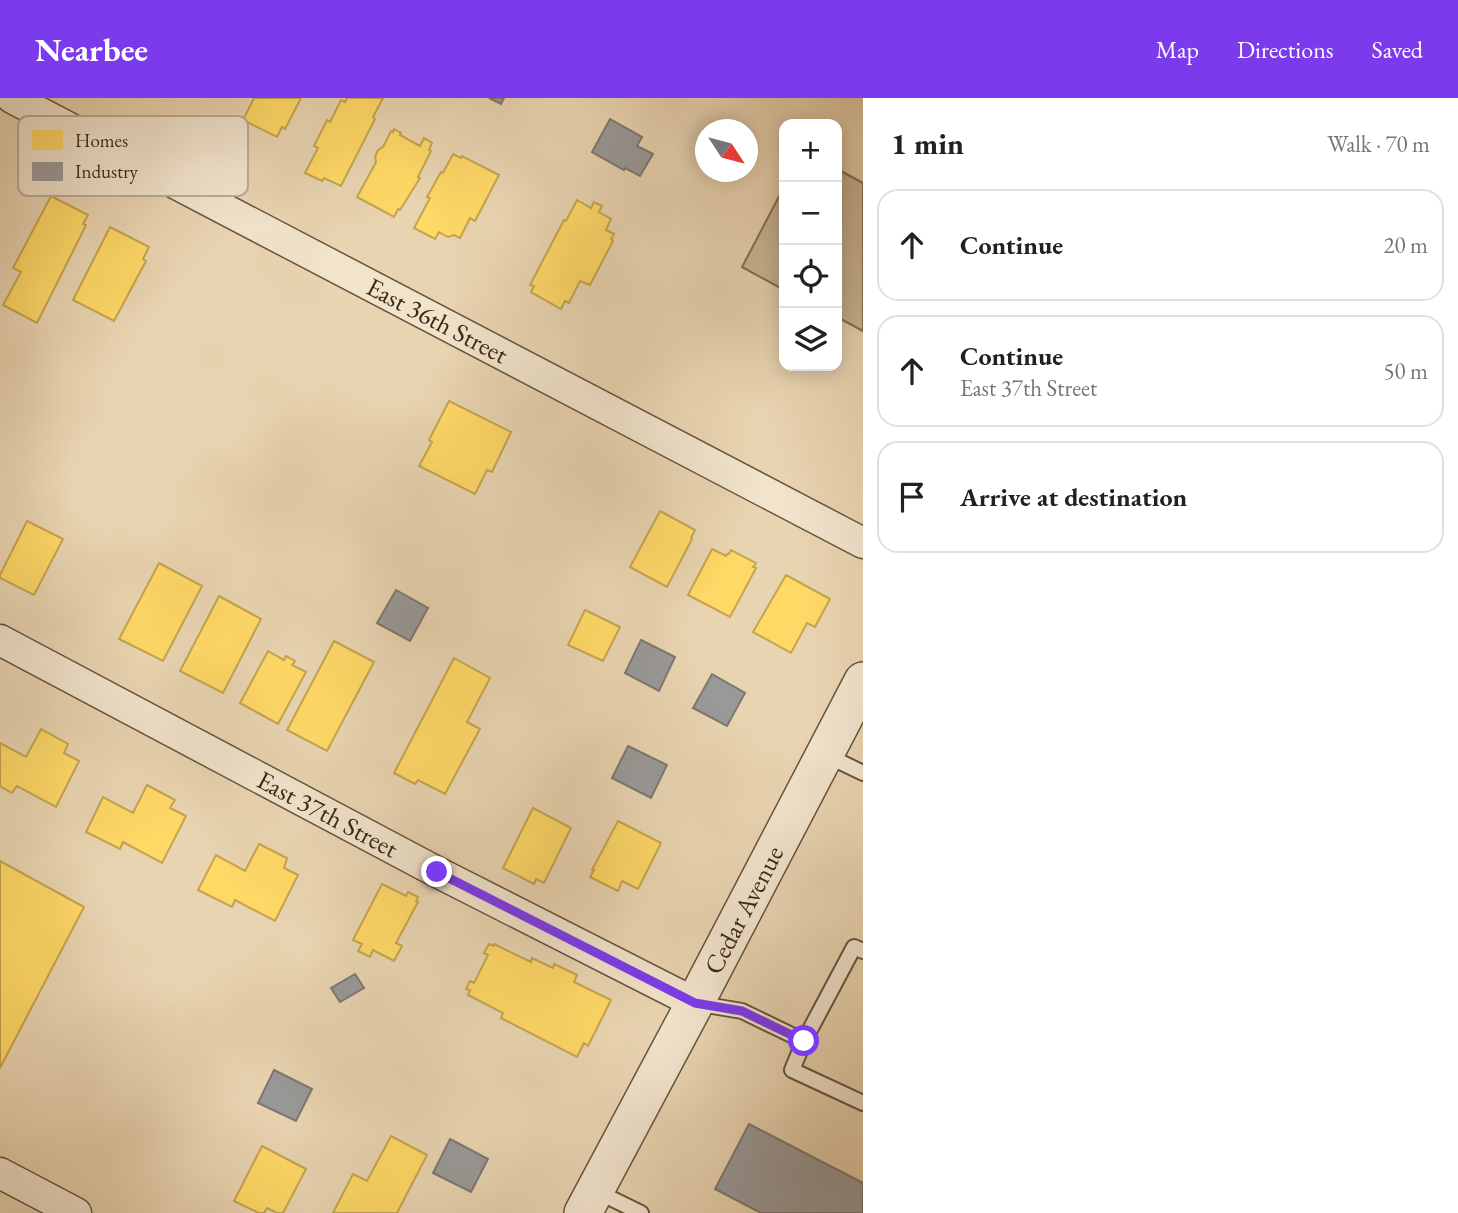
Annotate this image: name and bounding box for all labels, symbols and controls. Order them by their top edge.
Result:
text: Nearbee [35,28,148,71]
text: Map [1156,34,1199,65]
text: Directions [1237,34,1334,65]
text: Saved [1372,34,1423,65]
legend [18,116,248,196]
north arrow [695,119,758,182]
map controls [779,119,842,371]
button: + [779,119,842,182]
text: 1 min [891,124,964,163]
text: Homes [75,128,128,153]
text: Walk · 70 m [1327,129,1430,159]
text: Industry [75,159,139,184]
button: − [779,182,842,245]
icon: ahead [893,226,931,264]
text: Continue [960,228,1063,262]
text: 20 m [1383,230,1428,260]
button: locate [779,245,842,308]
street label: East 36th Street [361,269,514,371]
button: layers [779,308,842,371]
text: Continue [960,339,1063,373]
icon: ahead [893,352,931,390]
text: 50 m [1383,356,1428,386]
text: East 37th Street [960,373,1097,403]
icon: arrive [893,478,931,516]
text: Arrive at destination [960,480,1187,514]
street label: East 37th Street [251,763,404,865]
street label: Cedar Avenue [696,840,791,980]
route end [421,856,452,887]
route start [788,1025,819,1056]

